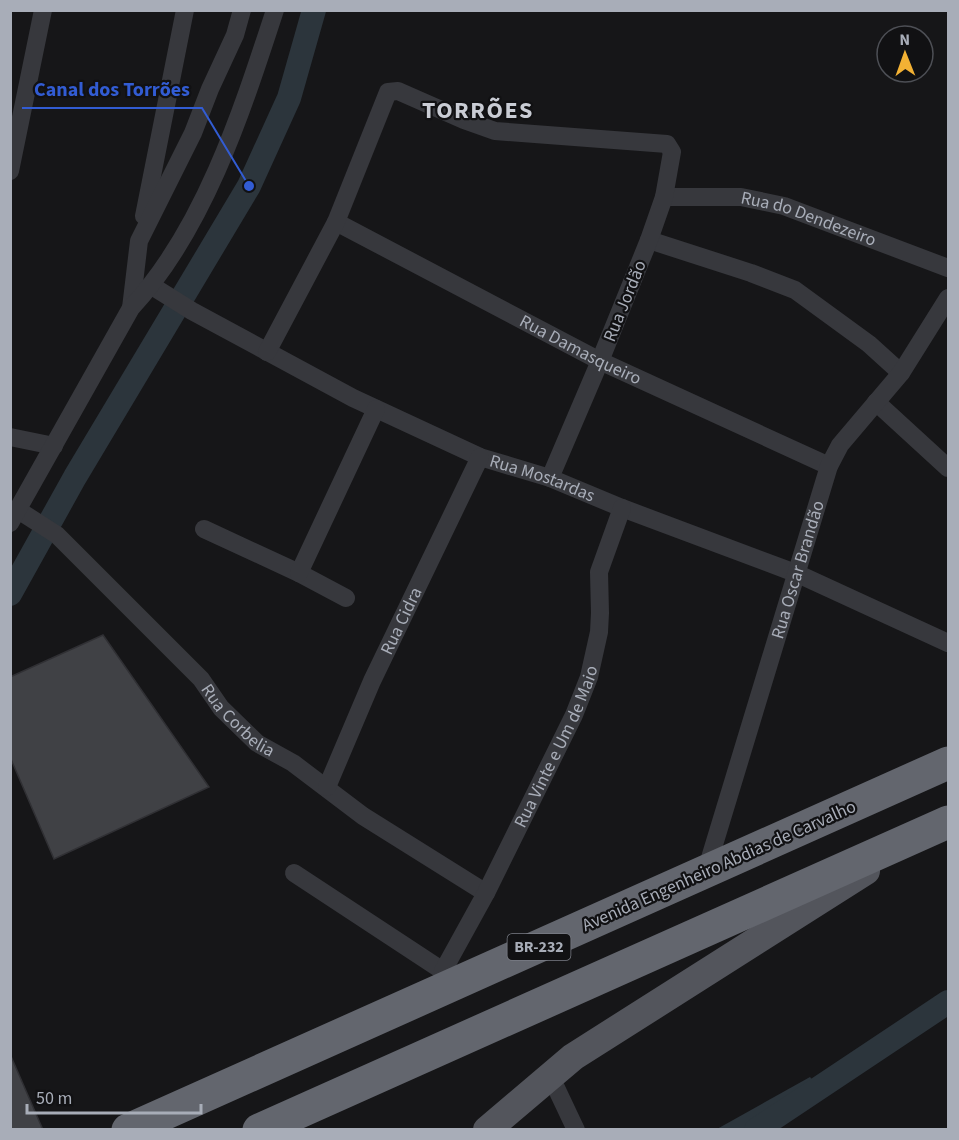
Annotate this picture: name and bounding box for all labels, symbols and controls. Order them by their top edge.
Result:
north arrow [875,24,935,84]
text: N [899,29,910,51]
callout: Canal dos Torrões [22,70,202,108]
text: Canal dos Torrões [34,76,190,104]
district label: TORRÕES [422,93,534,128]
street label: Rua do Dendezeiro [739,185,880,252]
street label: Rua Jordão [597,256,653,346]
street label: Rua Damasqueiro [515,308,646,391]
street label: Rua Mostardas [487,448,599,508]
street label: Rua Oscar Brandão [765,497,830,642]
street label: Rua Cidra [374,583,428,659]
street label: Rua Vinte e Um de Maio [508,663,604,832]
street label: Rua Corbelia [195,678,279,763]
street label: Avenida Engenheiro Abdias de Carvalho [578,794,860,938]
road number: BR-232 [508,934,570,960]
scale bar [27,1077,201,1115]
text: 50 m [36,1086,72,1111]

